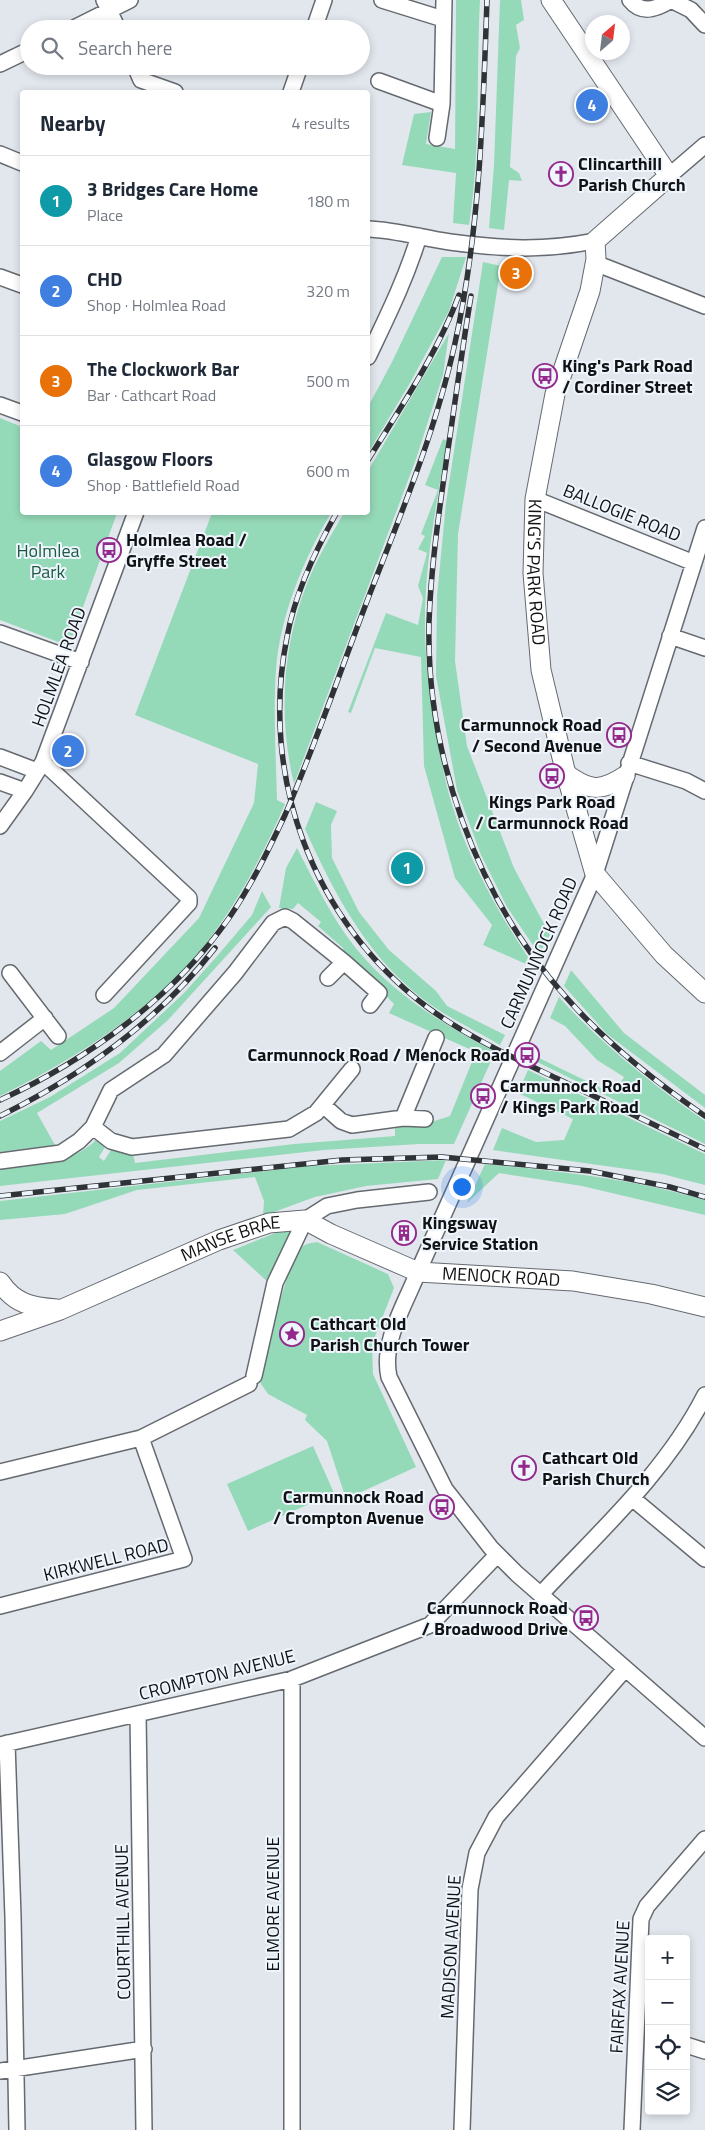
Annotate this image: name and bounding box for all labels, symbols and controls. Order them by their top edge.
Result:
north arrow [585,15,630,60]
search box [20,20,370,75]
text: Search here [78,33,172,62]
icon: search [38,34,66,62]
pin: 4 [576,86,608,124]
text: Nearby [40,107,105,139]
text: 4 results [291,111,350,135]
place label: Clincarthill Parish Church [578,150,686,198]
church icon: Clincarthill Parish Church [548,161,574,187]
text: 3 Bridges Care Home [87,174,258,203]
text: 1 [52,189,60,213]
text: 180 m [306,189,350,213]
text: Place [87,203,123,227]
pin: 3 [500,254,532,292]
text: CHD [87,264,122,293]
text: 2 [52,279,60,303]
text: 320 m [306,279,350,303]
text: Shop · Holmlea Road [87,293,226,317]
place label: King's Park Road / Cordiner Street [562,352,693,400]
text: The Clockwork Bar [87,354,239,383]
bus stop icon: King's Park Road / Cordiner Street [532,363,558,389]
text: 3 [52,369,60,393]
text: 500 m [306,369,350,393]
text: Bar · Cathcart Road [87,383,216,407]
text: Glasgow Floors [87,444,213,473]
text: 4 [52,459,60,483]
text: 600 m [306,459,350,483]
text: Shop · Battlefield Road [87,473,240,497]
street label: BALLOGIE ROAD [559,477,685,548]
street label: KING'S PARK ROAD [520,499,553,647]
place label: Holmlea Road / Gryffe Street [126,526,247,574]
park label: Holmlea Park [16,537,80,585]
bus stop icon: Holmlea Road / Gryffe Street [96,537,122,563]
street label: HOLMLEA ROAD [24,603,93,731]
place label: Carmunnock Road / Second Avenue [461,711,602,759]
bus stop icon: Carmunnock Road / Second Avenue [606,722,632,748]
pin: 2 [52,732,84,770]
bus stop icon: Kings Park Road / Carmunnock Road [539,763,565,789]
place label: Kings Park Road / Carmunnock Road [475,788,629,836]
pin: 1 [391,849,423,887]
street label: CARMUNNOCK ROAD [493,873,584,1033]
place label: Carmunnock Road / Menock Road [248,1041,510,1068]
bus stop icon: Carmunnock Road / Menock Road [514,1042,540,1068]
place label: Carmunnock Road / Kings Park Road [500,1072,641,1120]
bus stop icon: Carmunnock Road / Kings Park Road [470,1083,496,1109]
your location [449,1174,475,1200]
street label: MANSE BRAE [176,1208,281,1268]
place label: Kingsway Service Station [422,1209,539,1257]
building icon: Kingsway Service Station [391,1220,417,1246]
street label: MENOCK ROAD [441,1259,561,1293]
place label: Cathcart Old Parish Church Tower [310,1310,470,1358]
place icon: Cathcart Old Parish Church Tower [279,1321,305,1347]
place label: Cathcart Old Parish Church [542,1444,650,1492]
church icon: Cathcart Old Parish Church [511,1455,537,1481]
place label: Carmunnock Road / Crompton Avenue [273,1483,424,1531]
bus stop icon: Carmunnock Road / Crompton Avenue [429,1494,455,1520]
street label: KIRKWELL ROAD [40,1531,171,1588]
place label: Carmunnock Road / Broadwood Drive [422,1594,568,1642]
bus stop icon: Carmunnock Road / Broadwood Drive [573,1605,599,1631]
street label: CROMPTON AVENUE [136,1642,298,1707]
street label: ELMORE AVENUE [259,1836,286,1971]
street label: COURTHILL AVENUE [108,1844,137,2000]
street label: MADISON AVENUE [433,1874,468,2020]
street label: FAIRFAX AVENUE [603,1920,636,2054]
map controls [645,1935,690,2115]
button: + [645,1935,690,1980]
button: − [645,1980,690,2025]
button: locate [645,2025,690,2070]
button: layers [645,2070,690,2115]

